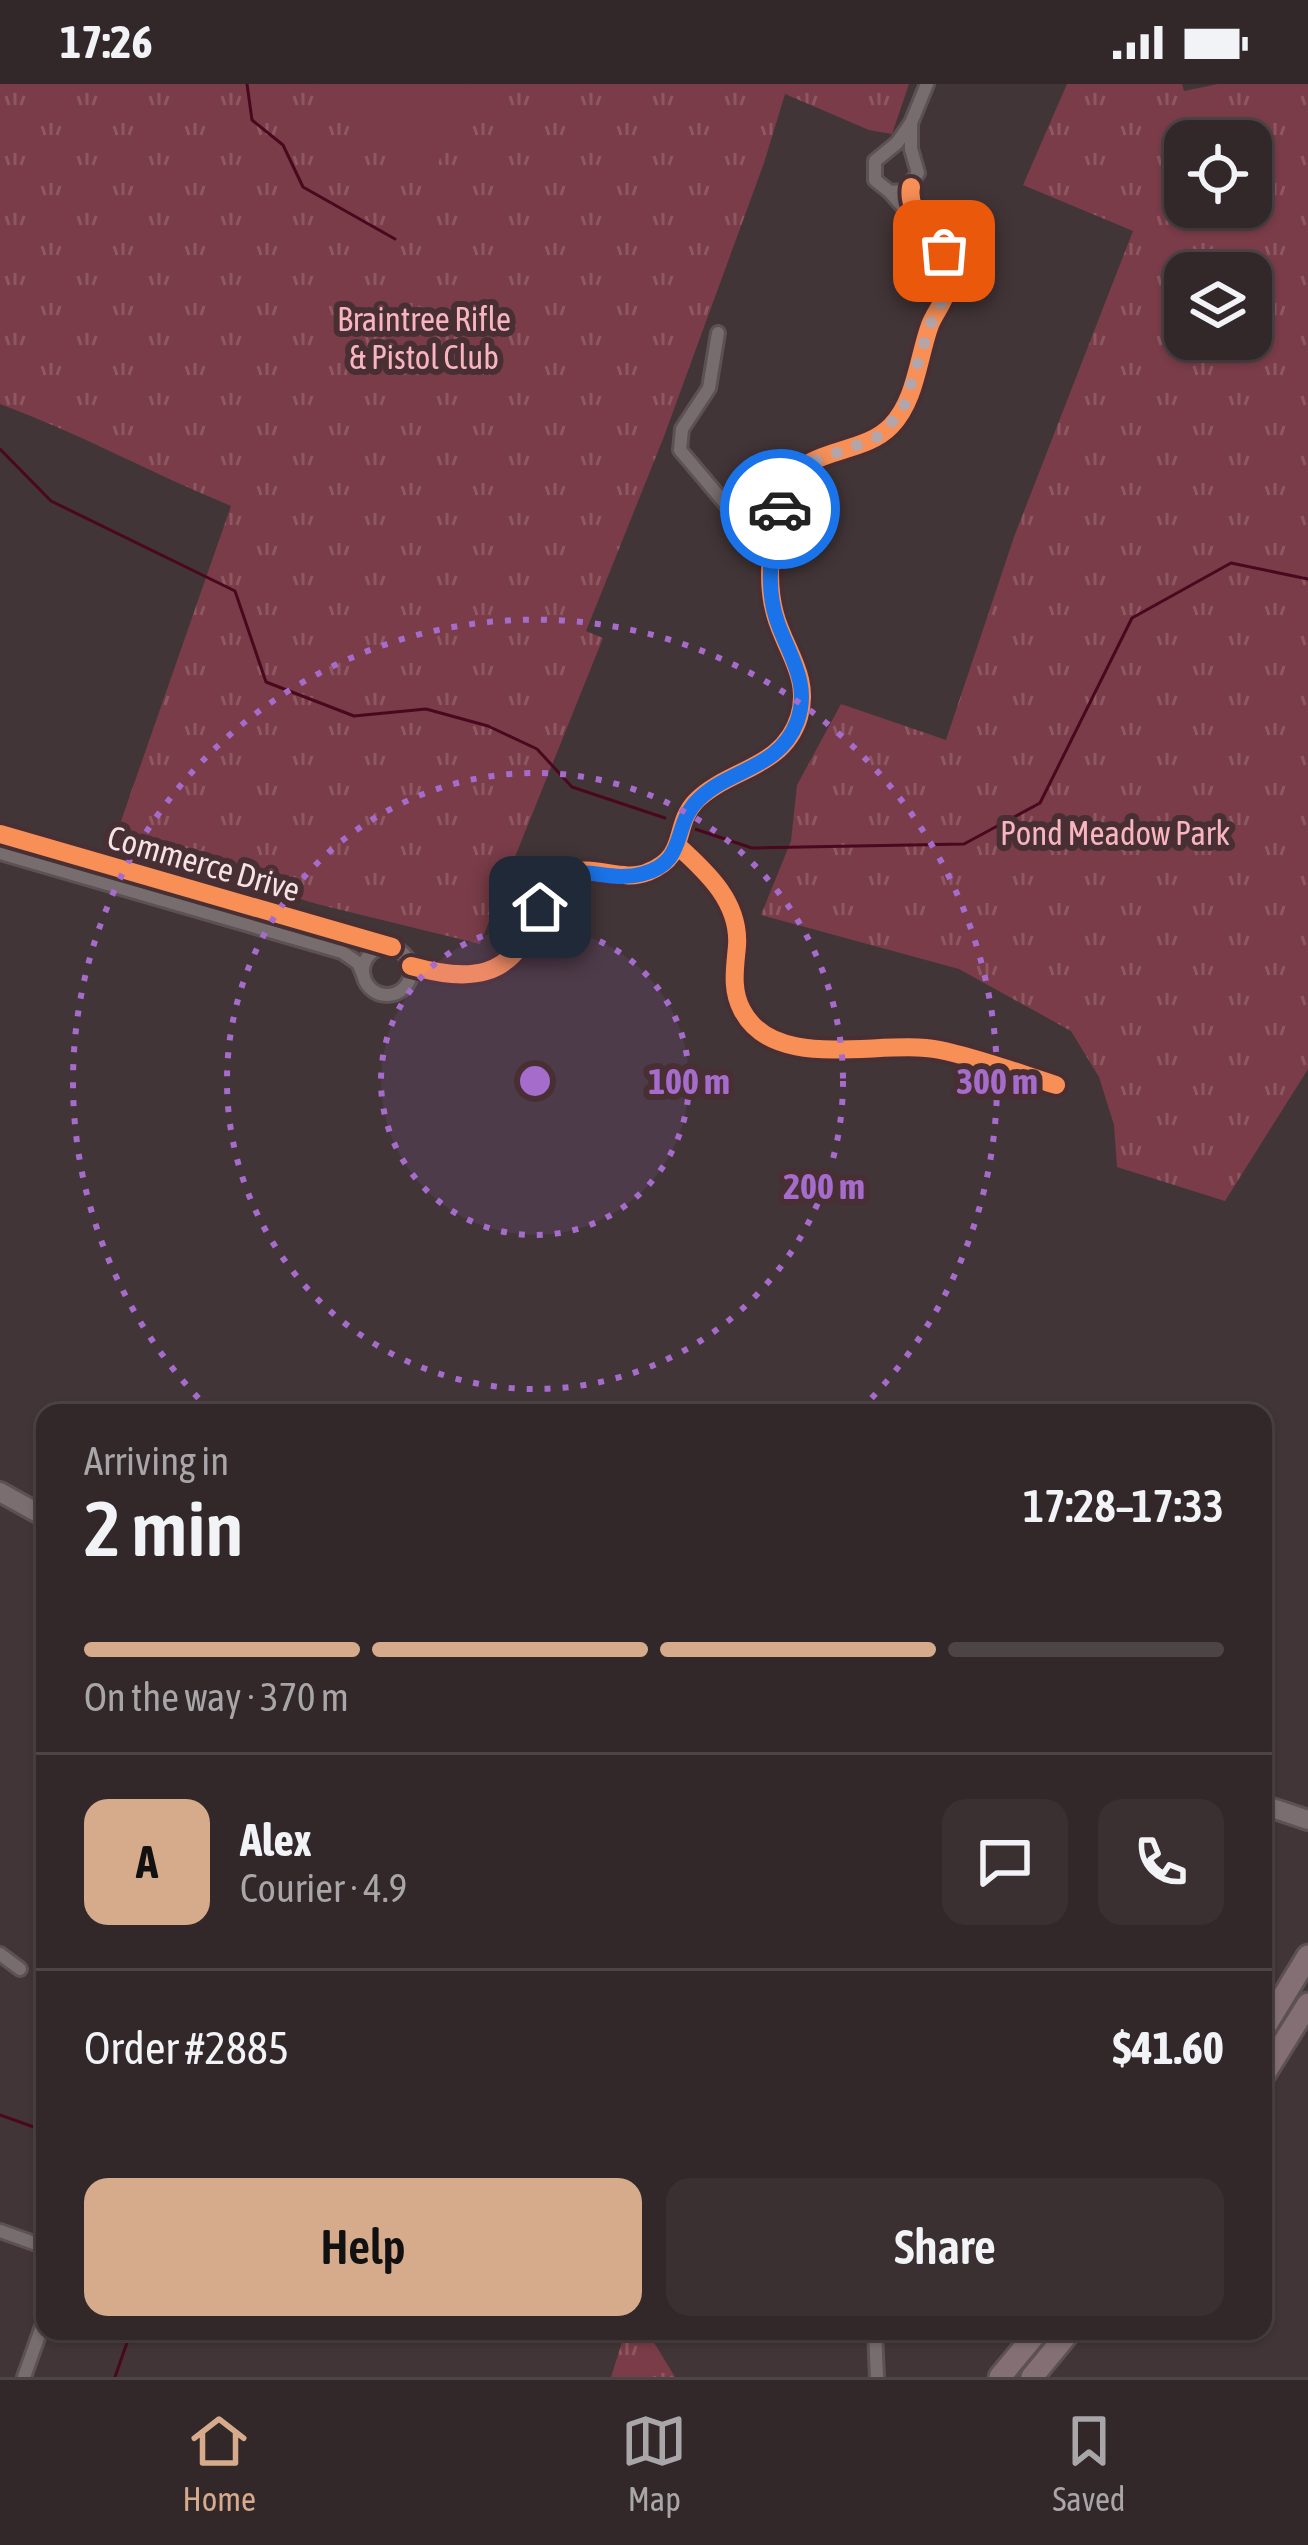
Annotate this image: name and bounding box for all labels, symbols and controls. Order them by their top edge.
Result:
text: 17:26 [60,16,153,68]
map controls [1164,120,1272,360]
button: locate [1164,120,1272,228]
pin [893,200,995,302]
icon: bag [911,218,977,284]
button: layers [1164,252,1272,360]
park label: Braintree Rifle & Pistol Club [337,300,511,376]
courier [720,449,840,569]
icon: car [747,476,813,542]
park label: Pond Meadow Park [1000,814,1230,852]
street label: Commerce Drive [103,817,305,909]
pin [489,856,591,958]
icon: home [507,874,573,940]
centre of rings [514,1060,556,1102]
text: 100 m [648,1060,730,1102]
text: 300 m [956,1060,1038,1102]
text: 200 m [783,1165,865,1207]
text: Arriving in [84,1439,229,1483]
text: 17:28–17:33 [1023,1480,1224,1532]
text: 2 min [84,1483,243,1573]
text: On the way · 370 m [84,1675,349,1719]
button: chat [942,1799,1068,1925]
button: phone [1098,1799,1224,1925]
text: Alex [240,1814,312,1866]
text: A [136,1836,158,1888]
text: Courier · 4.9 [240,1866,407,1910]
text: Order #2885 [84,2022,289,2074]
text: $41.60 [1112,2022,1224,2074]
button: Help [84,2178,642,2316]
button: Share [666,2178,1224,2316]
tab: Home [183,2408,256,2518]
tab: Map [621,2408,687,2518]
tab: Saved [1052,2408,1125,2518]

